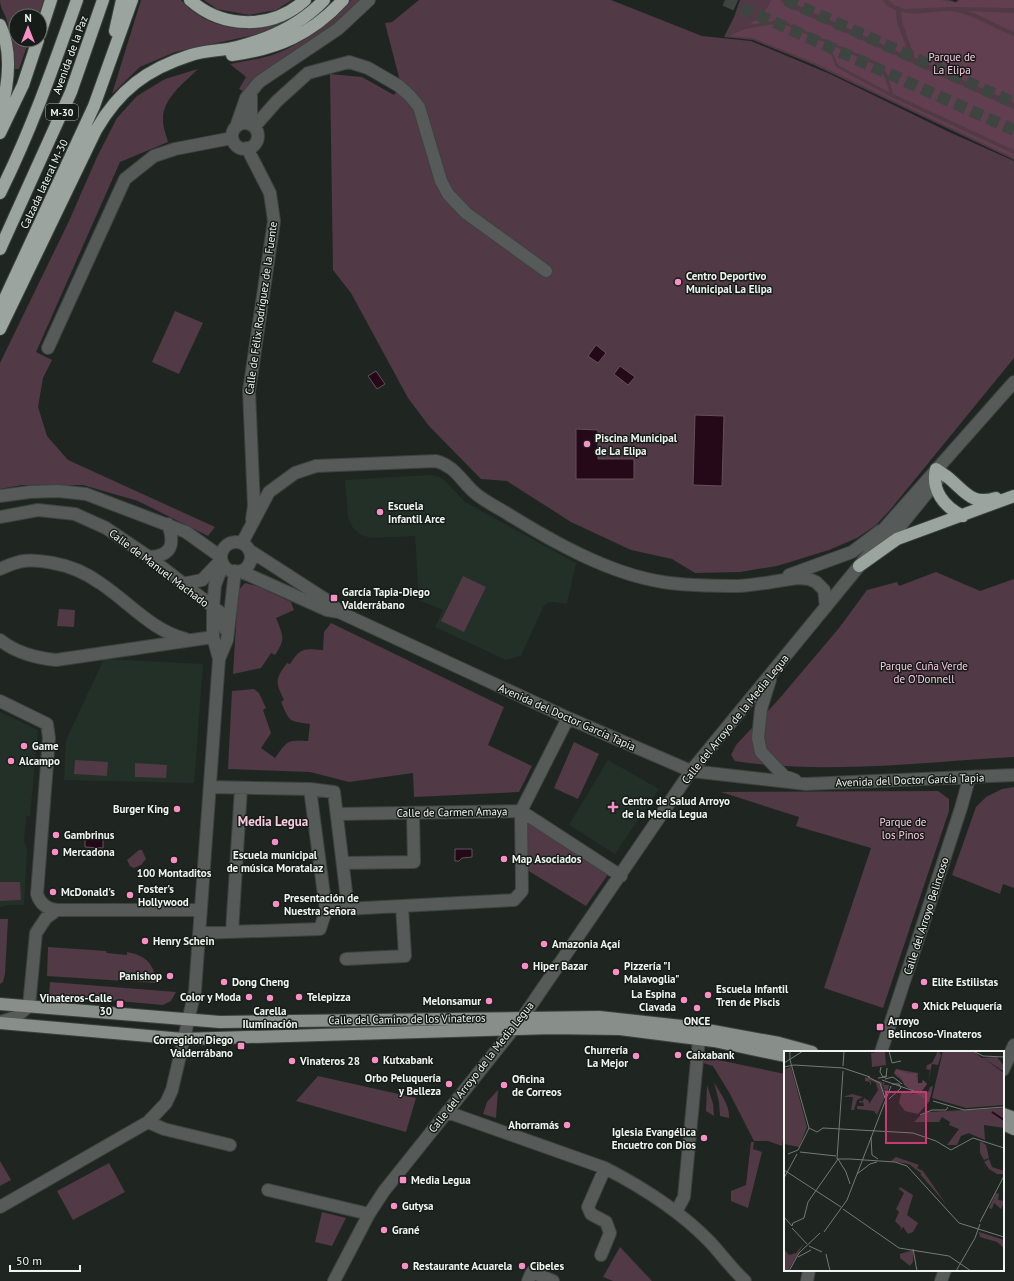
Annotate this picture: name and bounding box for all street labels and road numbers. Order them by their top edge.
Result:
street label: Avenida de la Paz [49,14,91,96]
road number: M-30 [46,104,78,120]
street label: Calzada lateral M-30 [17,137,71,231]
street label: Calle de Félix Rodríguez de la Fuente [242,220,280,395]
street label: Calle de Manuel Machado [106,526,212,610]
street label: Calle del Arroyo de la Media Legua [678,651,792,787]
street label: Avenida del Doctor García Tapia [496,680,638,754]
street label: Avenida del Doctor García Tapia [835,770,985,790]
street label: Calle de Carmen Amaya [397,804,507,820]
street label: Calle del Arroyo Belincoso [900,855,952,976]
street label: Calle del Arroyo de la Media Legua [425,999,537,1135]
street label: Calle del Camino de los Vinateros [328,1011,486,1027]

